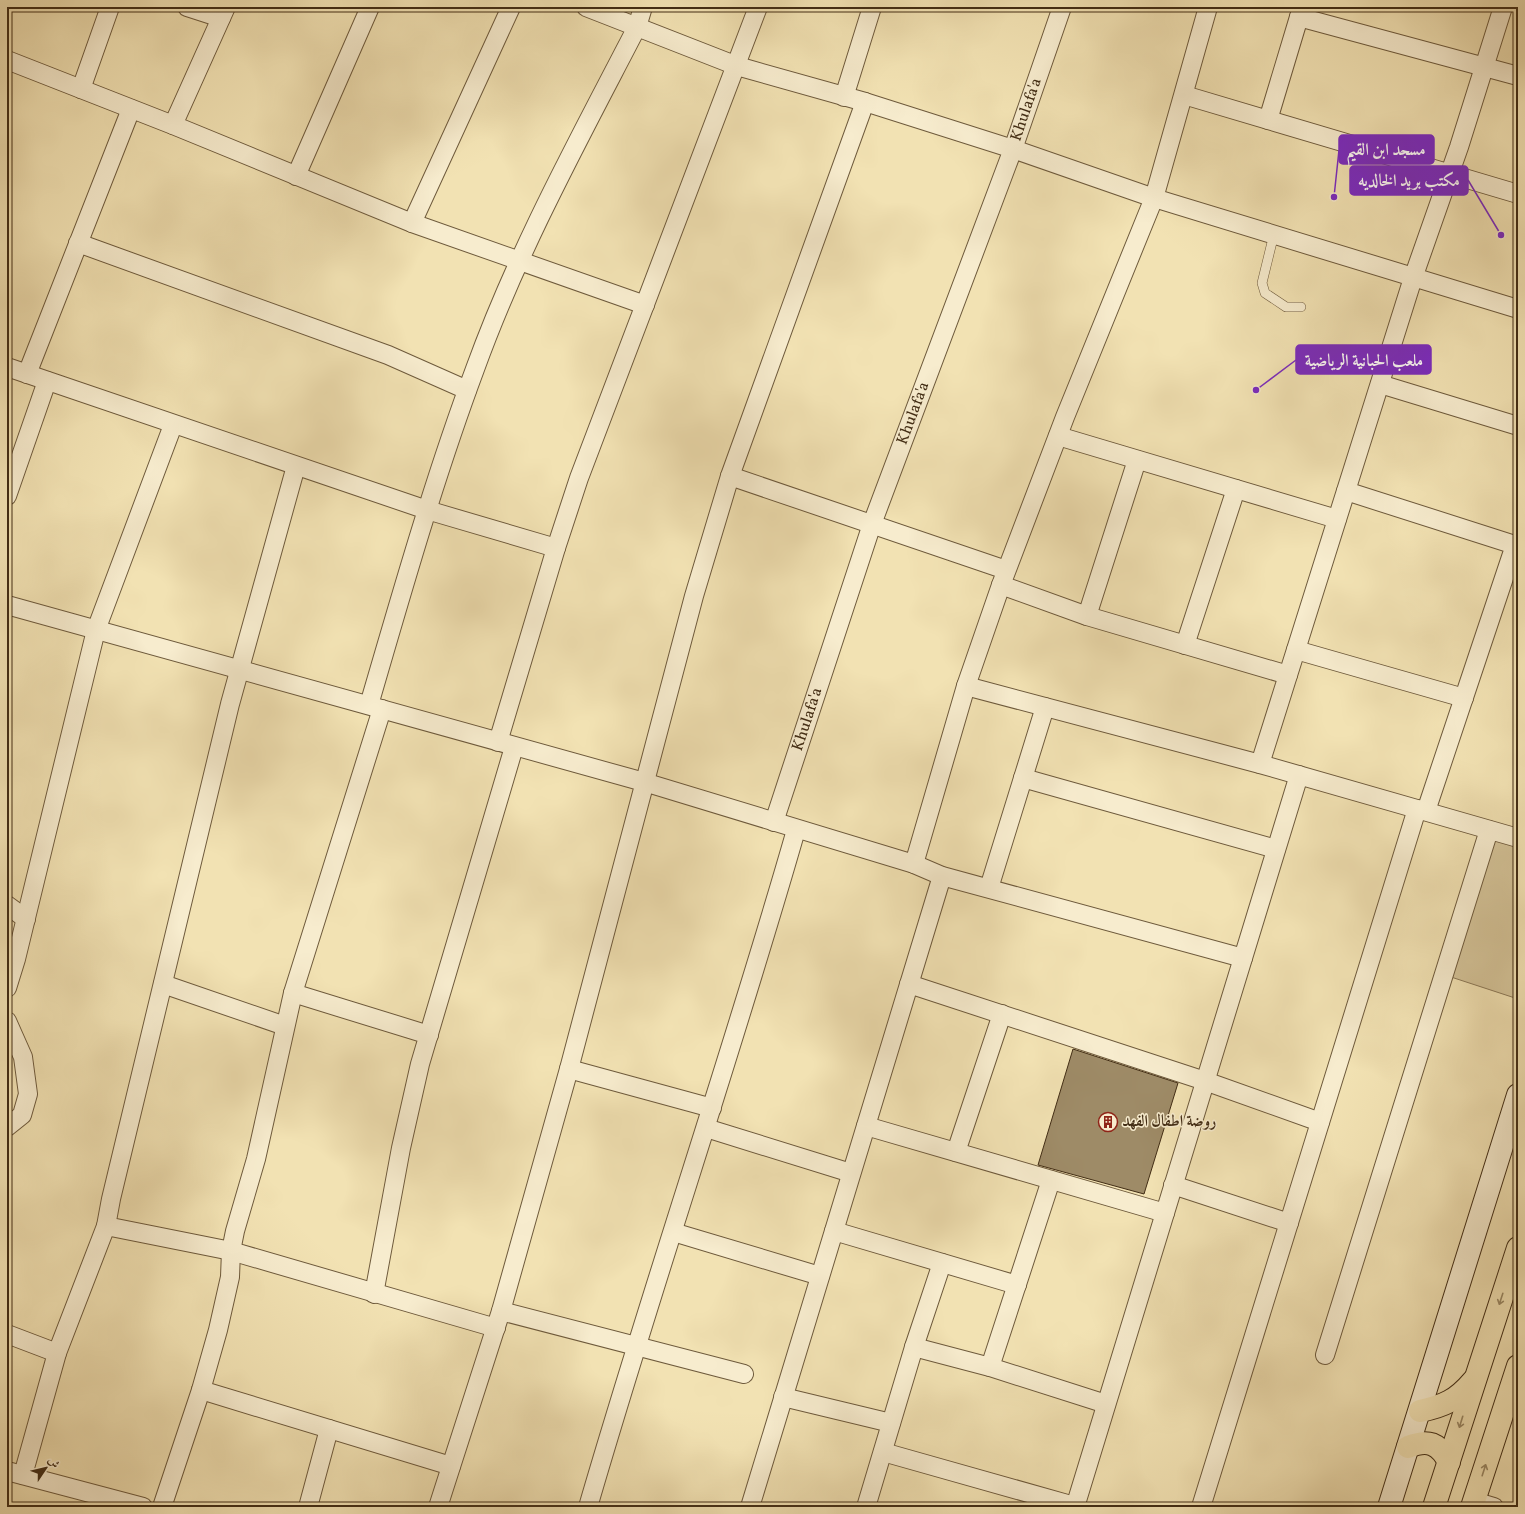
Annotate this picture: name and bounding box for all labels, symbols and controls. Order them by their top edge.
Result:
street label: Khulafa'a [1005,75,1048,144]
callout: مسجد ابن القيم [1339,135,1434,164]
text: مسجد ابن القيم [1346,139,1426,166]
callout: مكتب بريد الخالديه [1350,166,1468,195]
text: مكتب بريد الخالديه [1358,170,1460,193]
callout: ملعب الحبانية الرياضية [1296,345,1431,374]
text: ملعب الحبانية الرياضية [1305,350,1423,373]
street label: Khulafa'a [892,379,936,448]
street label: Khulafa'a [787,685,828,754]
building icon: روضة اطفال الفهد [1097,1111,1119,1133]
place label: روضة اطفال الفهد [1122,1111,1217,1133]
one-way arrow [1497,1292,1505,1304]
one-way arrow [1457,1416,1464,1429]
north arrow [26,1448,66,1488]
text: ش [44,1454,62,1472]
one-way arrow [1481,1464,1488,1477]

